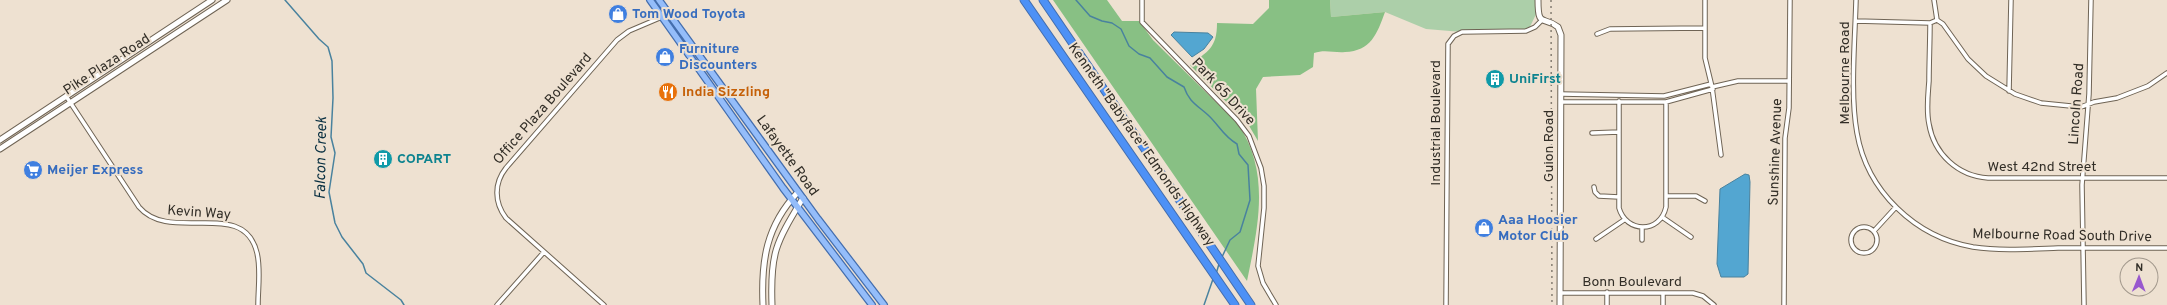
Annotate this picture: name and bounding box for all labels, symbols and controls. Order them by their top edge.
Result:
shop icon: Tom Wood Toyota [607,3,629,25]
place label: Tom Wood Toyota [632,6,745,23]
street label: Melbourne Road [1837,21,1854,125]
street label: Pike Plaza Road [60,31,154,99]
street label: Kenneth "Babyface" Edmonds Highway [1064,40,1218,250]
place label: Furniture Discounters [679,41,757,74]
shop icon: Furniture Discounters [654,46,676,68]
street label: Office Plaza Boulevard [490,50,596,168]
street label: Park 65 Drive [1188,55,1258,129]
street label: Industrial Boulevard [1428,60,1445,186]
street label: Lincoln Road [2066,63,2088,145]
building icon: UniFirst [1484,68,1506,90]
place label: UniFirst [1509,71,1561,88]
restaurant icon: India Sizzling [657,81,679,103]
place label: India Sizzling [682,84,770,101]
street label: Sunshine Avenue [1766,98,1786,206]
street label: Guion Road [1541,110,1558,182]
street label: Lafayette Road [752,112,822,200]
water label: Falcon Creek [312,116,332,200]
building icon: COPART [372,148,394,170]
place label: COPART [397,151,451,168]
supermarket icon: Meijer Express [22,159,44,181]
street label: West 42nd Street [1988,159,2096,176]
place label: Meijer Express [47,162,143,179]
street label: Kevin Way [167,202,231,224]
place label: Aaa Hoosier Motor Club [1498,212,1578,245]
shop icon: Aaa Hoosier Motor Club [1473,217,1495,239]
street label: Melbourne Road South Drive [1972,226,2152,246]
north arrow [2119,257,2159,297]
text: N [2135,261,2143,275]
street label: Bonn Boulevard [1582,274,1682,291]

